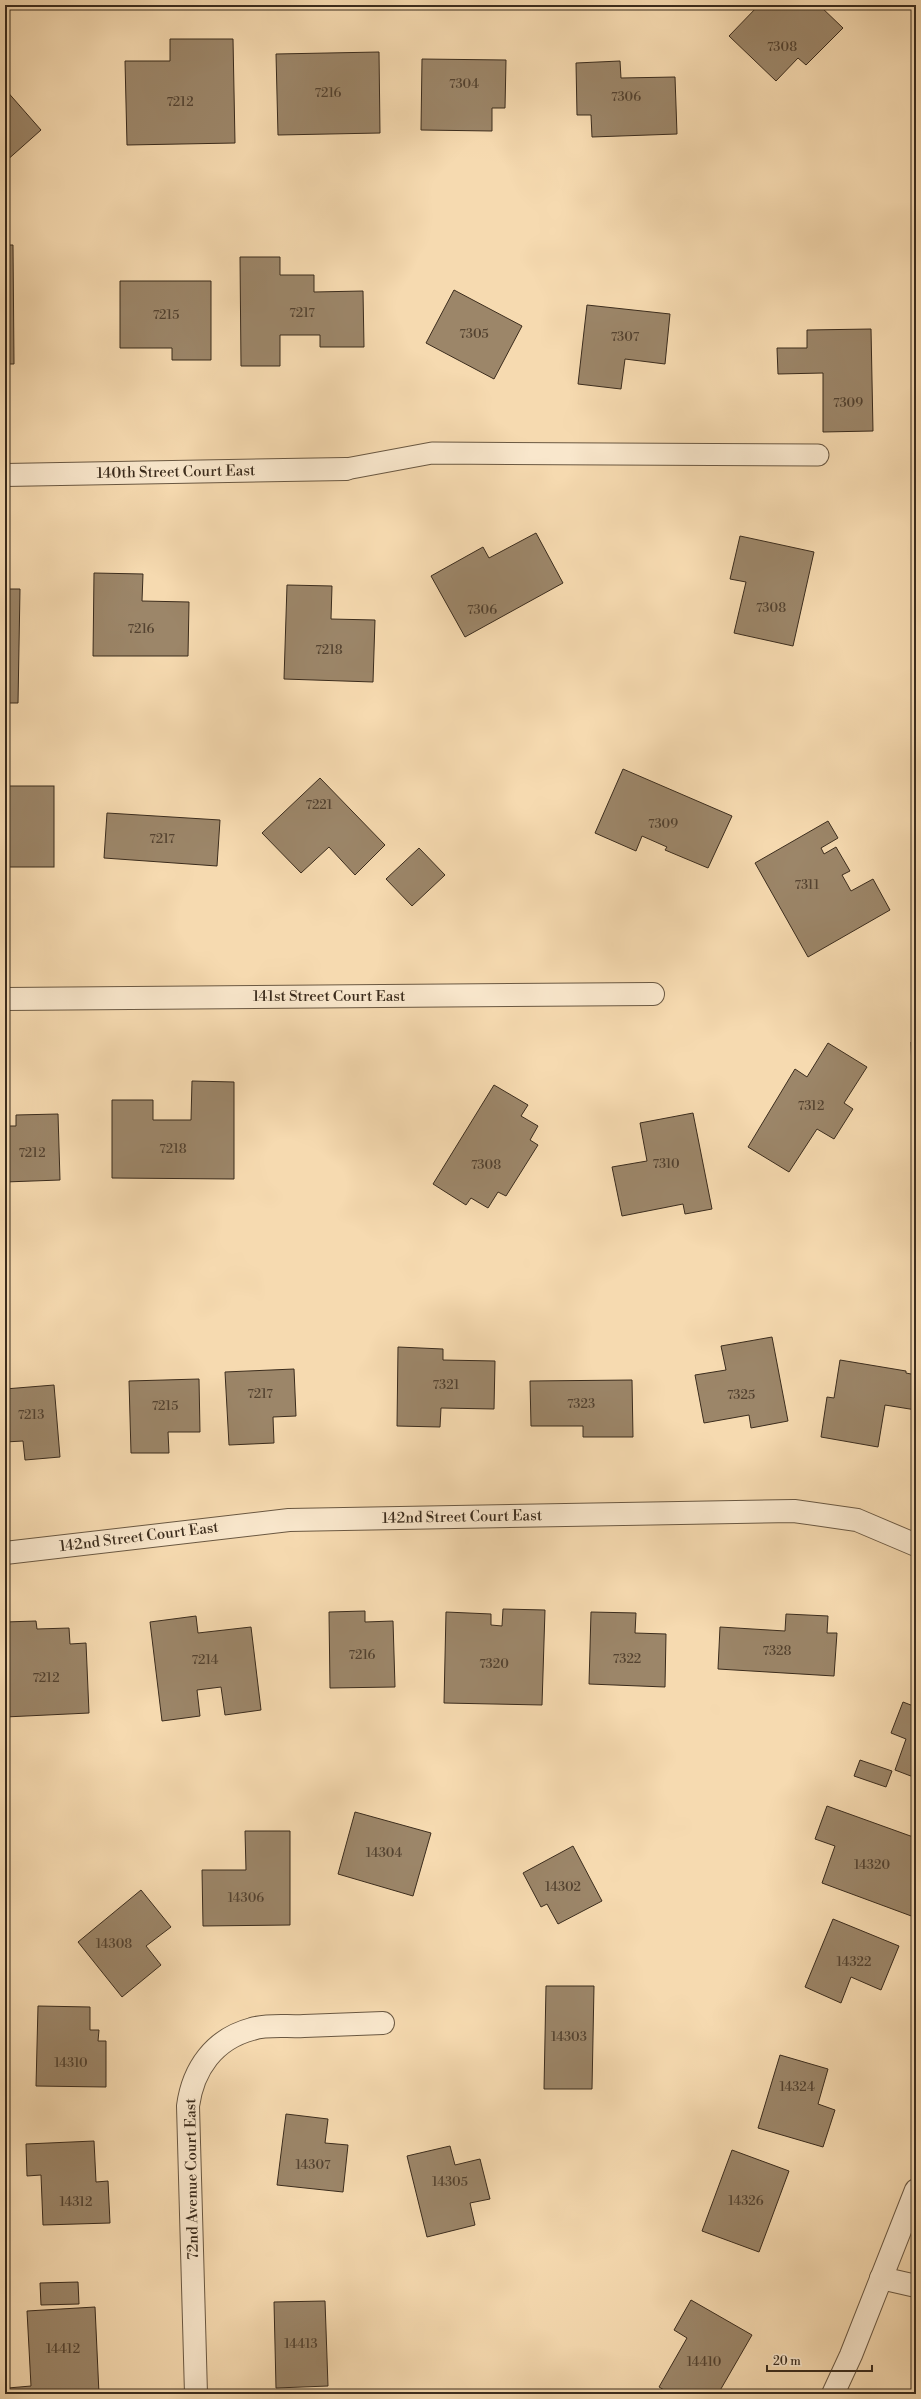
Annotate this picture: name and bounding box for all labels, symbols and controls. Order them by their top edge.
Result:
house number: 7308 [767,39,797,55]
house number: 7304 [449,76,479,92]
house number: 7216 [315,85,342,101]
house number: 7306 [611,89,641,105]
house number: 7212 [166,94,194,110]
house number: 7217 [289,305,315,321]
house number: 7215 [153,307,179,323]
house number: 7305 [459,326,489,342]
house number: 7307 [611,329,640,345]
house number: 7309 [833,395,863,411]
street label: 140th Street Court East [97,461,256,483]
house number: 7308 [756,600,786,616]
house number: 7306 [467,602,497,618]
house number: 7216 [128,621,155,637]
house number: 7218 [315,642,343,658]
house number: 7221 [306,797,333,813]
house number: 7309 [648,816,678,832]
house number: 7217 [149,831,175,847]
house number: 7311 [795,877,820,893]
street label: 141st Street Court East [253,987,406,1006]
house number: 7312 [798,1098,824,1114]
house number: 7218 [159,1141,187,1157]
house number: 7212 [18,1145,46,1161]
house number: 7310 [652,1156,680,1172]
house number: 7308 [471,1157,501,1173]
house number: 7321 [433,1377,460,1393]
house number: 7217 [247,1386,273,1402]
house number: 7325 [727,1387,755,1403]
house number: 7323 [567,1396,595,1412]
house number: 7215 [152,1398,178,1414]
house number: 7213 [18,1407,44,1423]
street label: 142nd Street Court East [382,1506,543,1528]
street label: 142nd Street Court East [58,1518,220,1556]
house number: 7328 [762,1643,792,1659]
house number: 7216 [349,1647,376,1663]
house number: 7322 [613,1651,641,1667]
house number: 7214 [192,1652,219,1668]
house number: 7320 [479,1656,509,1672]
house number: 7212 [32,1670,60,1686]
house number: 14304 [366,1845,402,1861]
house number: 14320 [854,1857,890,1873]
house number: 14302 [545,1879,581,1895]
house number: 14306 [228,1890,264,1906]
house number: 14308 [96,1936,132,1952]
house number: 14322 [837,1954,871,1970]
house number: 14303 [551,2029,587,2045]
house number: 14310 [54,2055,88,2071]
house number: 14324 [779,2079,815,2095]
street label: 72nd Avenue Court East [181,2097,203,2260]
house number: 14307 [295,2157,331,2173]
house number: 14305 [432,2174,468,2190]
house number: 14326 [728,2193,764,2209]
house number: 14312 [60,2194,92,2210]
house number: 14413 [284,2336,318,2352]
house number: 14412 [46,2341,80,2357]
scale bar [767,2347,872,2373]
house number: 14410 [687,2354,722,2370]
text: 20 m [773,2354,801,2369]

